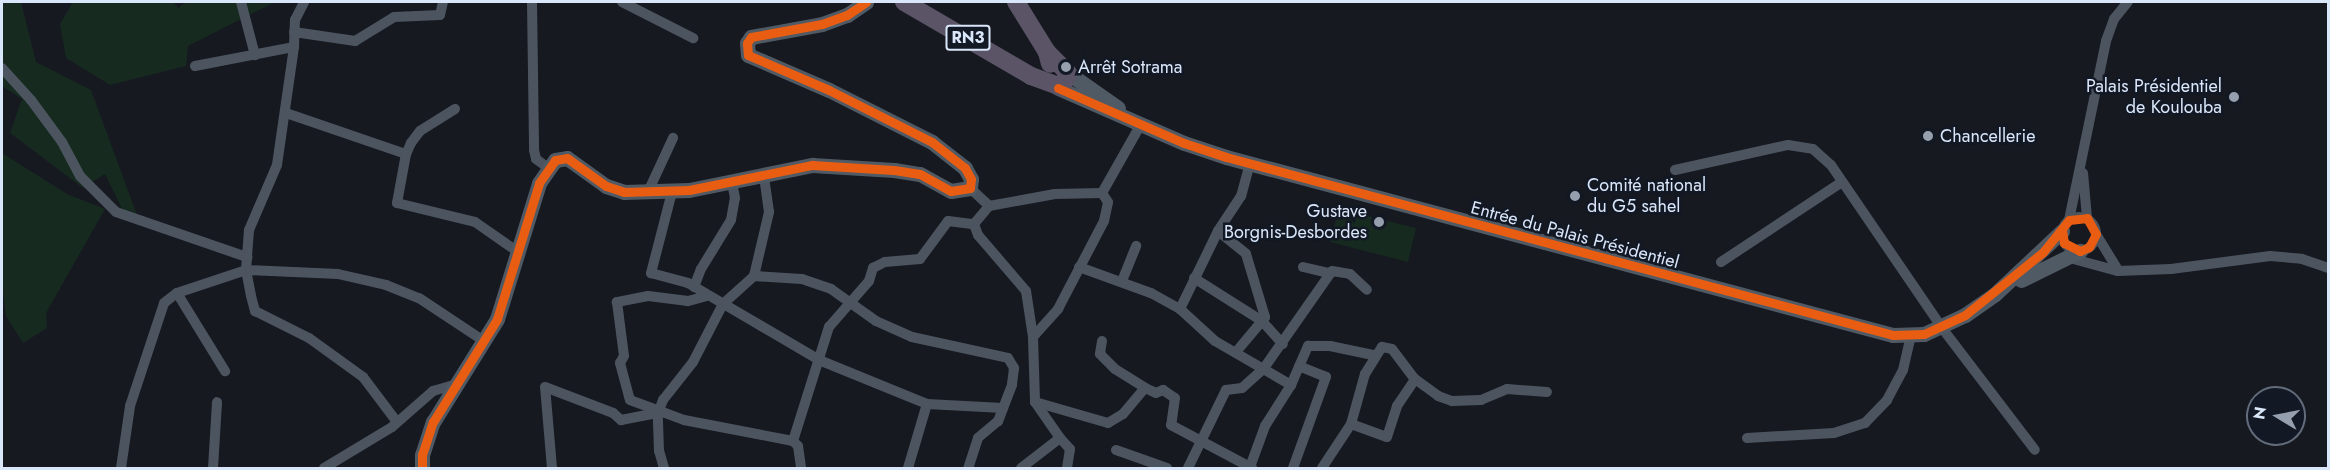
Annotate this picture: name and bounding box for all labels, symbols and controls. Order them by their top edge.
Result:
road number: RN3 [946,25,990,51]
place label: Arrêt Sotrama [1078,56,1182,78]
marker: Arrêt Sotrama [1059,60,1073,74]
place label: Palais Présidentiel de Koulouba [2086,76,2222,118]
marker: Palais Présidentiel de Koulouba [2227,90,2241,104]
place label: Chancellerie [1940,125,2035,147]
marker: Chancellerie [1921,129,1935,143]
place label: Comité national du G5 sahel [1587,175,1706,218]
marker: Comité national du G5 sahel [1568,189,1582,203]
street label: Entrée du Palais Présidentiel [1468,197,1682,273]
place label: Gustave Borgnis-Desbordes [1224,201,1367,244]
marker: Gustave Borgnis-Desbordes [1372,215,1386,229]
north arrow [2246,386,2306,446]
text: N [2247,405,2272,421]

